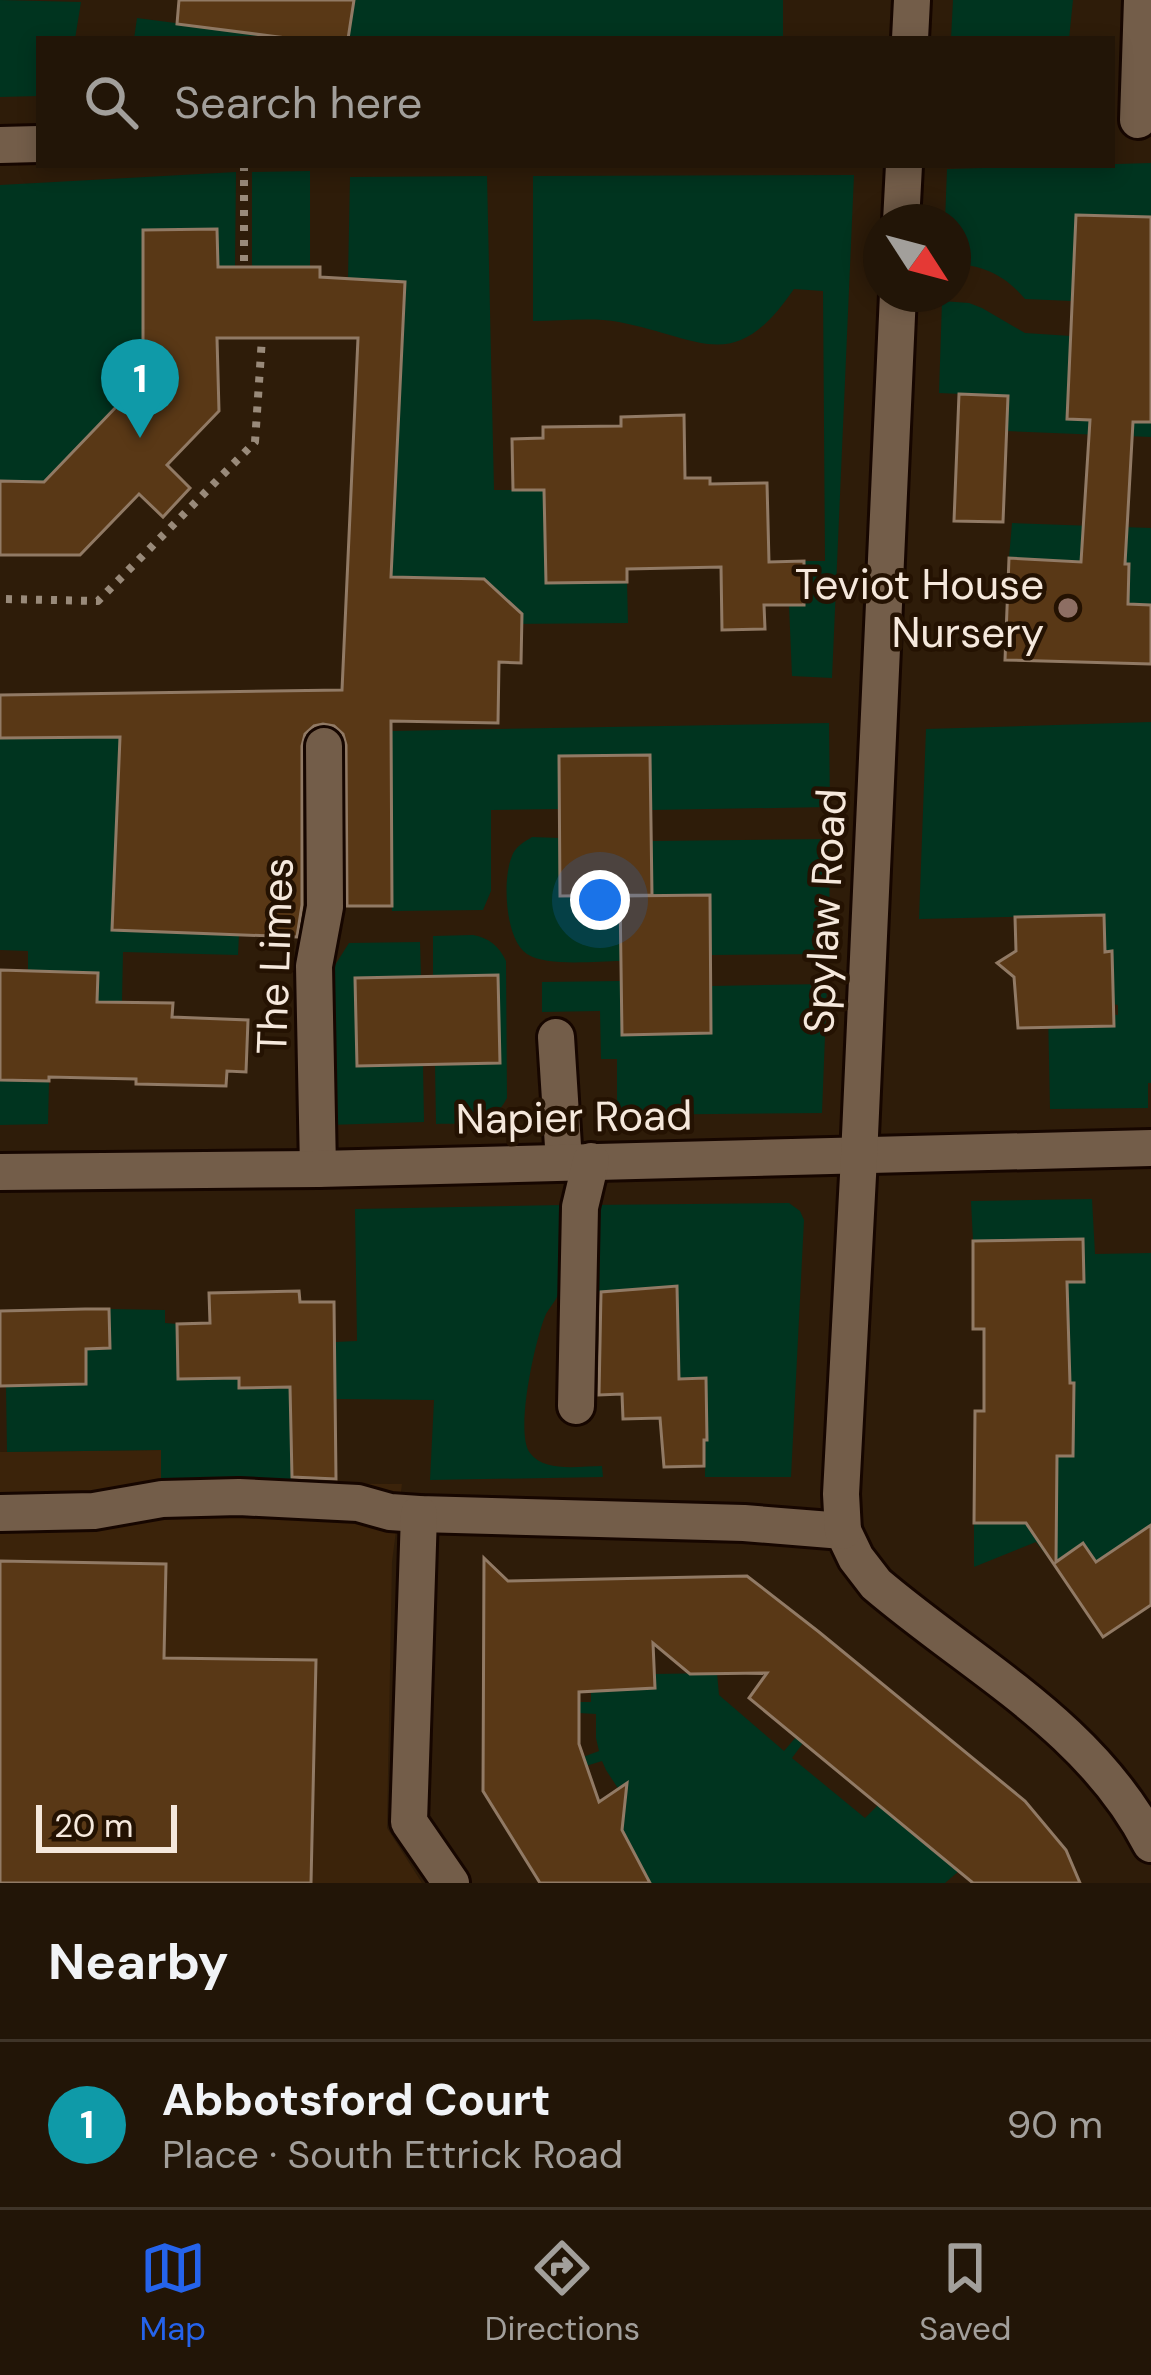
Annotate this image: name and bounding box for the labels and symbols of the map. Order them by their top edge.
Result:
north arrow [863,204,971,312]
pin: 1 [101,339,179,438]
place label: Teviot House Nursery [795,557,1044,660]
marker: Teviot House Nursery [1055,595,1081,621]
street label: Spylaw Road [791,787,859,1035]
street label: The Limes [244,856,306,1056]
your location [570,870,630,930]
street label: Napier Road [455,1087,693,1147]
scale bar [36,1799,177,1852]

